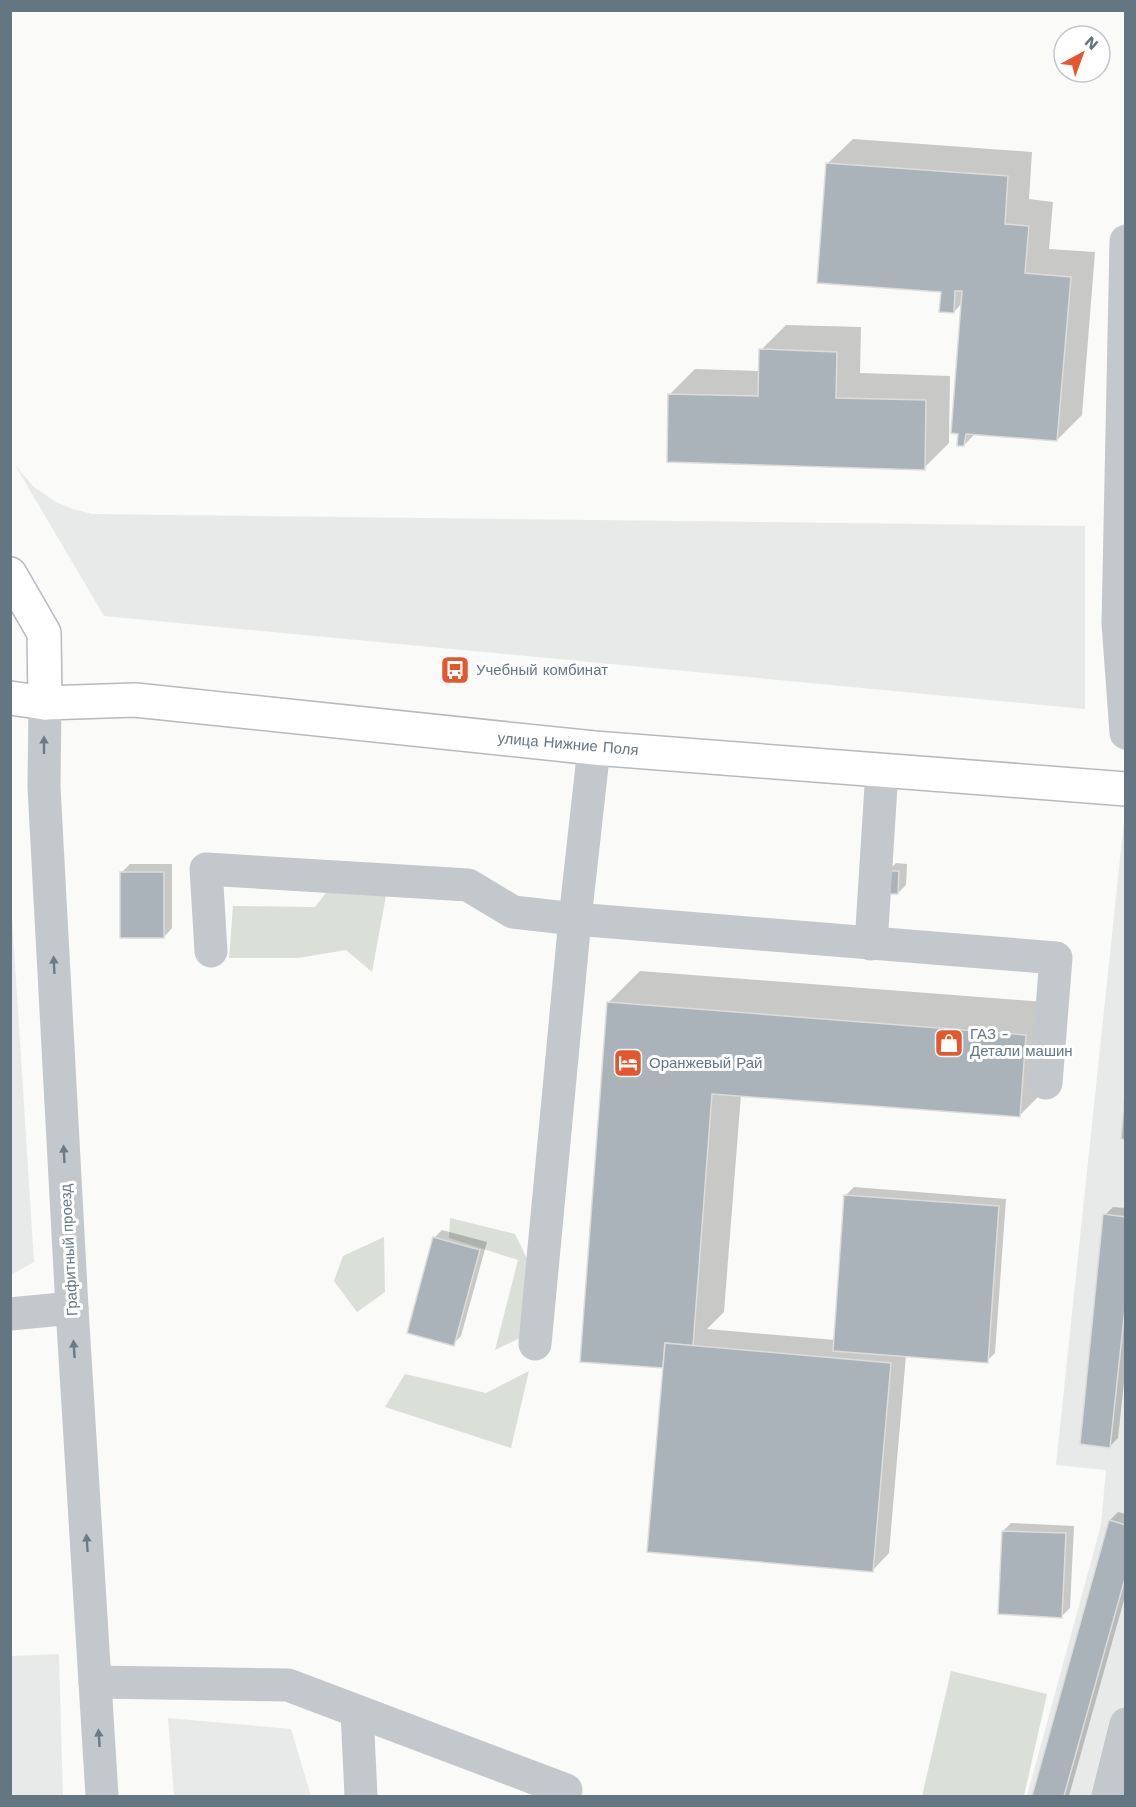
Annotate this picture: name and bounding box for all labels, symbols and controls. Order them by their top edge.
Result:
north arrow [1052,24,1112,84]
text: N [1081,32,1102,54]
bus stop icon: Учебный комбинат [439,654,471,686]
place label: Учебный комбинат [476,661,608,679]
street label: улица Нижние Поля [497,729,639,759]
one-way arrow [40,735,49,754]
one-way arrow [49,956,58,975]
place label: ГАЗ - Детали машин [970,1025,1073,1060]
shop icon: ГАЗ - Детали машин [933,1027,965,1059]
hotel icon: Оранжевый Рай [612,1047,644,1079]
place label: Оранжевый Рай [649,1054,762,1072]
one-way arrow [59,1145,68,1164]
street label: Графитный проезд [57,1183,81,1316]
one-way arrow [70,1339,79,1358]
one-way arrow [82,1534,91,1553]
one-way arrow [94,1729,103,1748]

